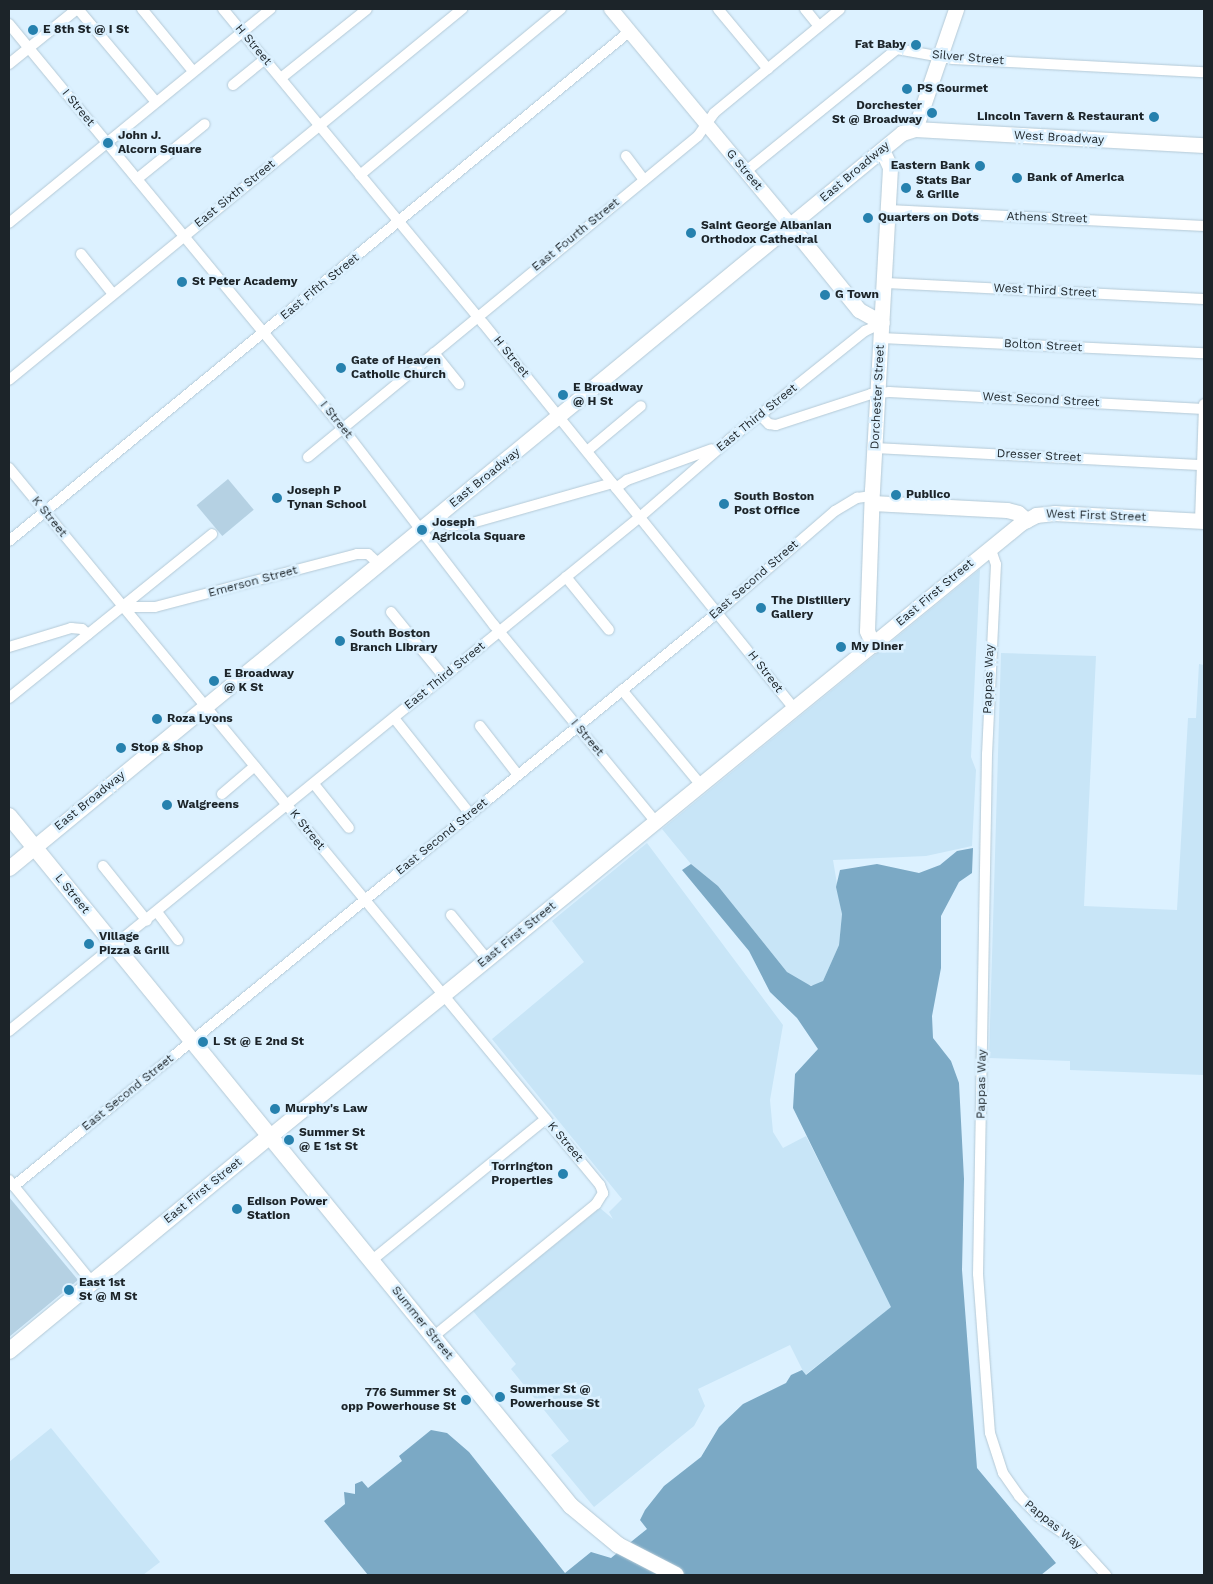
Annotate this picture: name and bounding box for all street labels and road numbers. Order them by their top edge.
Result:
street label: H Street [232,22,274,68]
street label: Silver Street [931,48,1005,68]
street label: I Street [59,86,97,130]
street label: West Broadway [1014,128,1104,148]
street label: East Broadway [817,139,893,205]
street label: G Street [723,147,765,193]
street label: East Sixth Street [192,157,278,231]
street label: East Fourth Street [529,195,623,275]
street label: Athens Street [1006,209,1088,227]
street label: East Fifth Street [278,251,362,323]
street label: West Third Street [993,281,1097,301]
street label: H Street [490,333,532,381]
street label: Bolton Street [1004,337,1082,355]
street label: Dorchester Street [868,344,888,450]
street label: East Third Street [714,381,800,455]
street label: West Second Street [982,390,1100,410]
street label: I Street [317,398,355,442]
street label: East Broadway [447,445,523,511]
street label: Dresser Street [996,447,1082,465]
street label: K Street [28,494,70,540]
street label: West First Street [1046,507,1146,525]
street label: East Second Street [706,537,802,623]
street label: East First Street [893,556,977,630]
street label: Emerson Street [207,563,299,601]
street label: East Third Street [402,639,488,713]
street label: Pappas Way [981,644,997,714]
street label: H Street [744,648,786,696]
street label: I Street [567,717,607,759]
street label: East Broadway [52,768,128,834]
street label: East Second Street [393,796,491,878]
street label: K Street [286,807,328,853]
street label: L Street [51,871,93,917]
street label: East First Street [475,899,559,971]
street label: Pappas Way [974,1049,990,1119]
street label: East Second Street [79,1052,177,1134]
street label: K Street [544,1119,586,1165]
street label: East First Street [161,1155,245,1227]
street label: Summer Street [388,1284,456,1362]
street label: Pappas Way [1021,1497,1085,1553]

